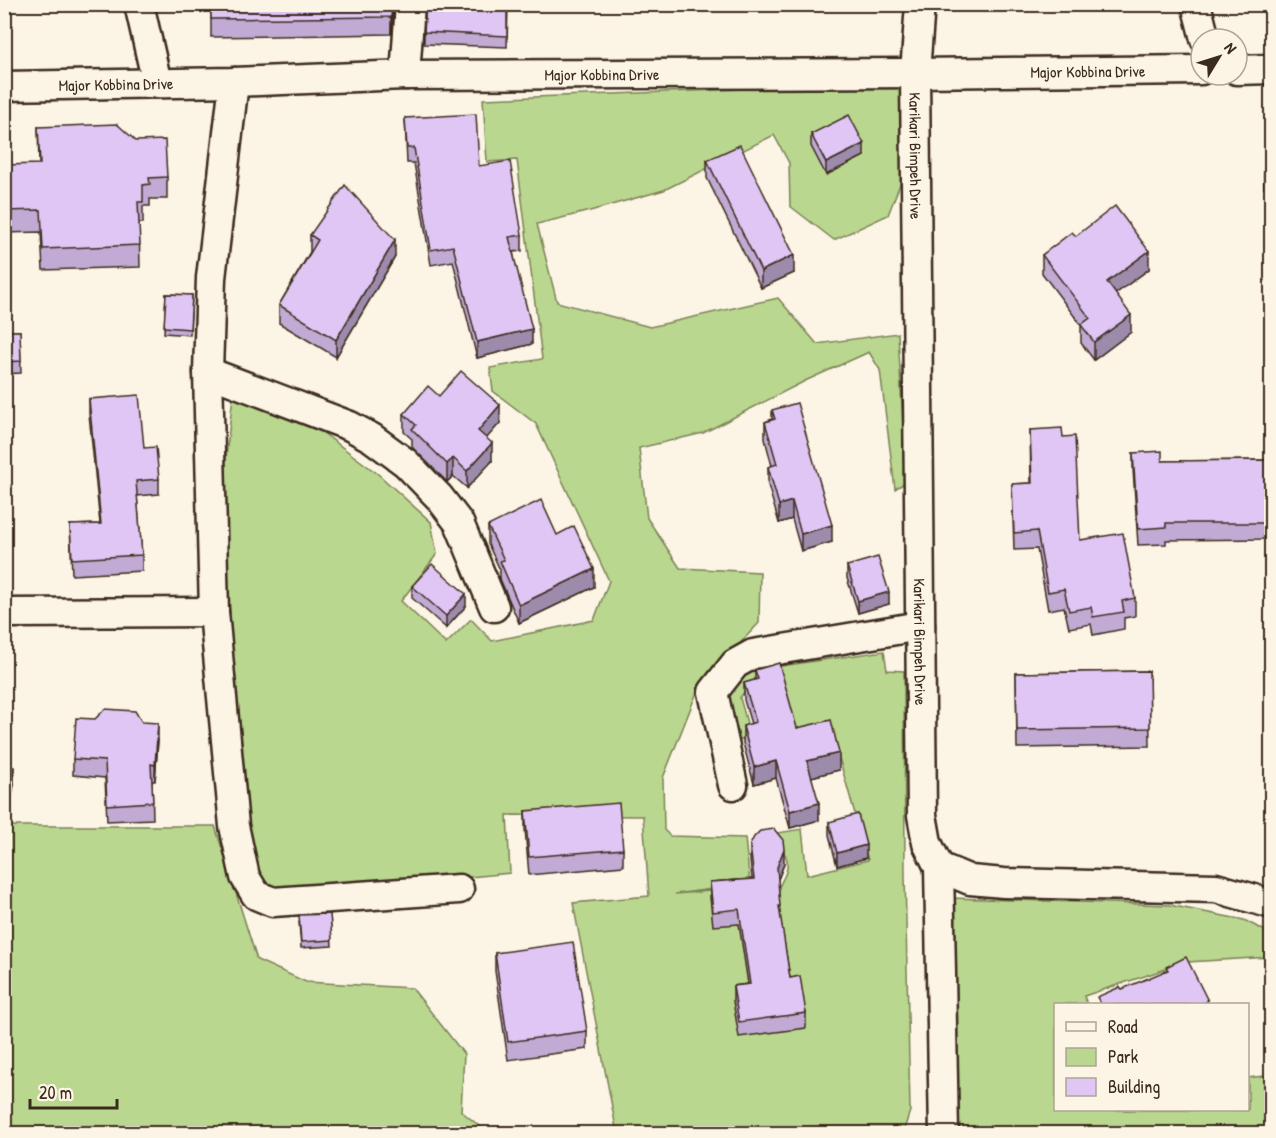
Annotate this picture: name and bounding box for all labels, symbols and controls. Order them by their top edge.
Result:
north arrow [1189,27,1249,87]
text: N [1220,38,1242,58]
street label: Major Kobbina Drive [1030,60,1146,83]
street label: Major Kobbina Drive [544,63,660,85]
street label: Major Kobbina Drive [58,72,174,96]
street label: Karikari Bimpeh Drive [904,92,927,220]
street label: Karikari Bimpeh Drive [909,578,932,706]
legend [1054,1003,1249,1111]
text: Road [1108,1014,1138,1039]
text: Park [1108,1044,1139,1069]
scale bar [30,1072,117,1110]
text: Building [1108,1074,1160,1099]
text: 20 m [39,1080,72,1105]

